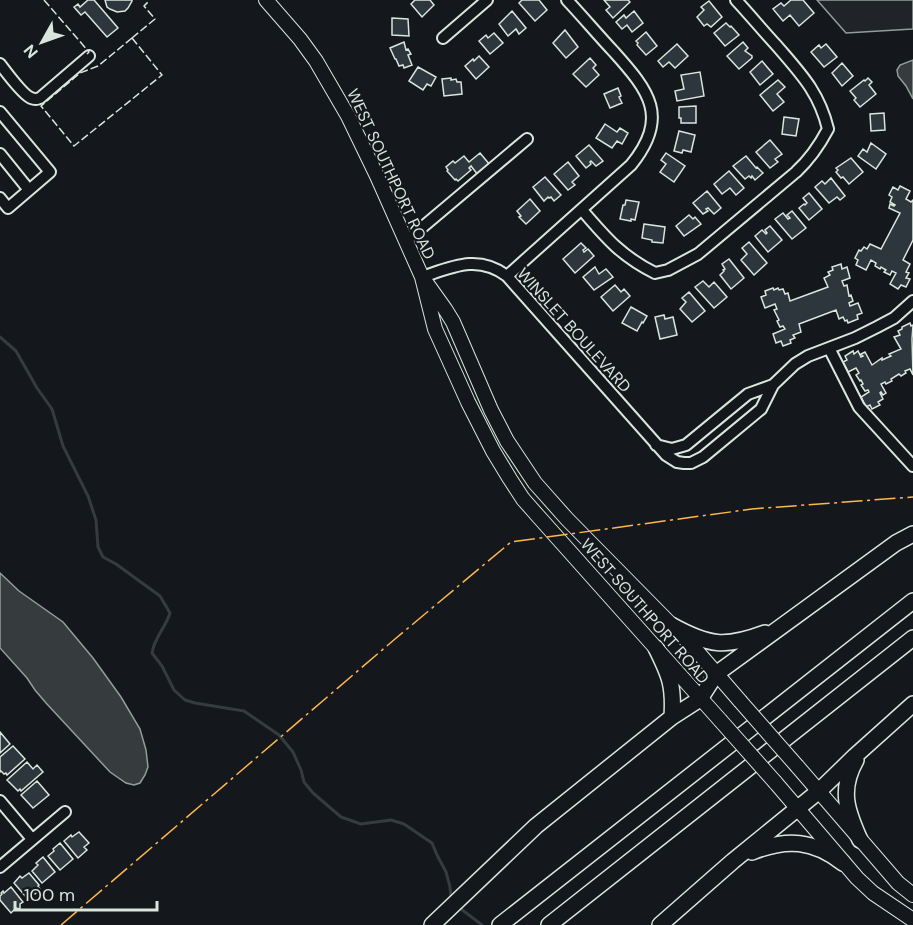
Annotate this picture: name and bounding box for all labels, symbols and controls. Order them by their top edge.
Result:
north arrow [12,12,72,72]
text: N [19,40,43,63]
street label: WEST SOUTHPORT ROAD [342,85,440,263]
street label: WINSLET BOULEVARD [512,263,636,397]
street label: WEST SOUTHPORT ROAD [576,534,714,688]
scale bar [15,874,158,912]
text: 100 m [24,883,75,907]

